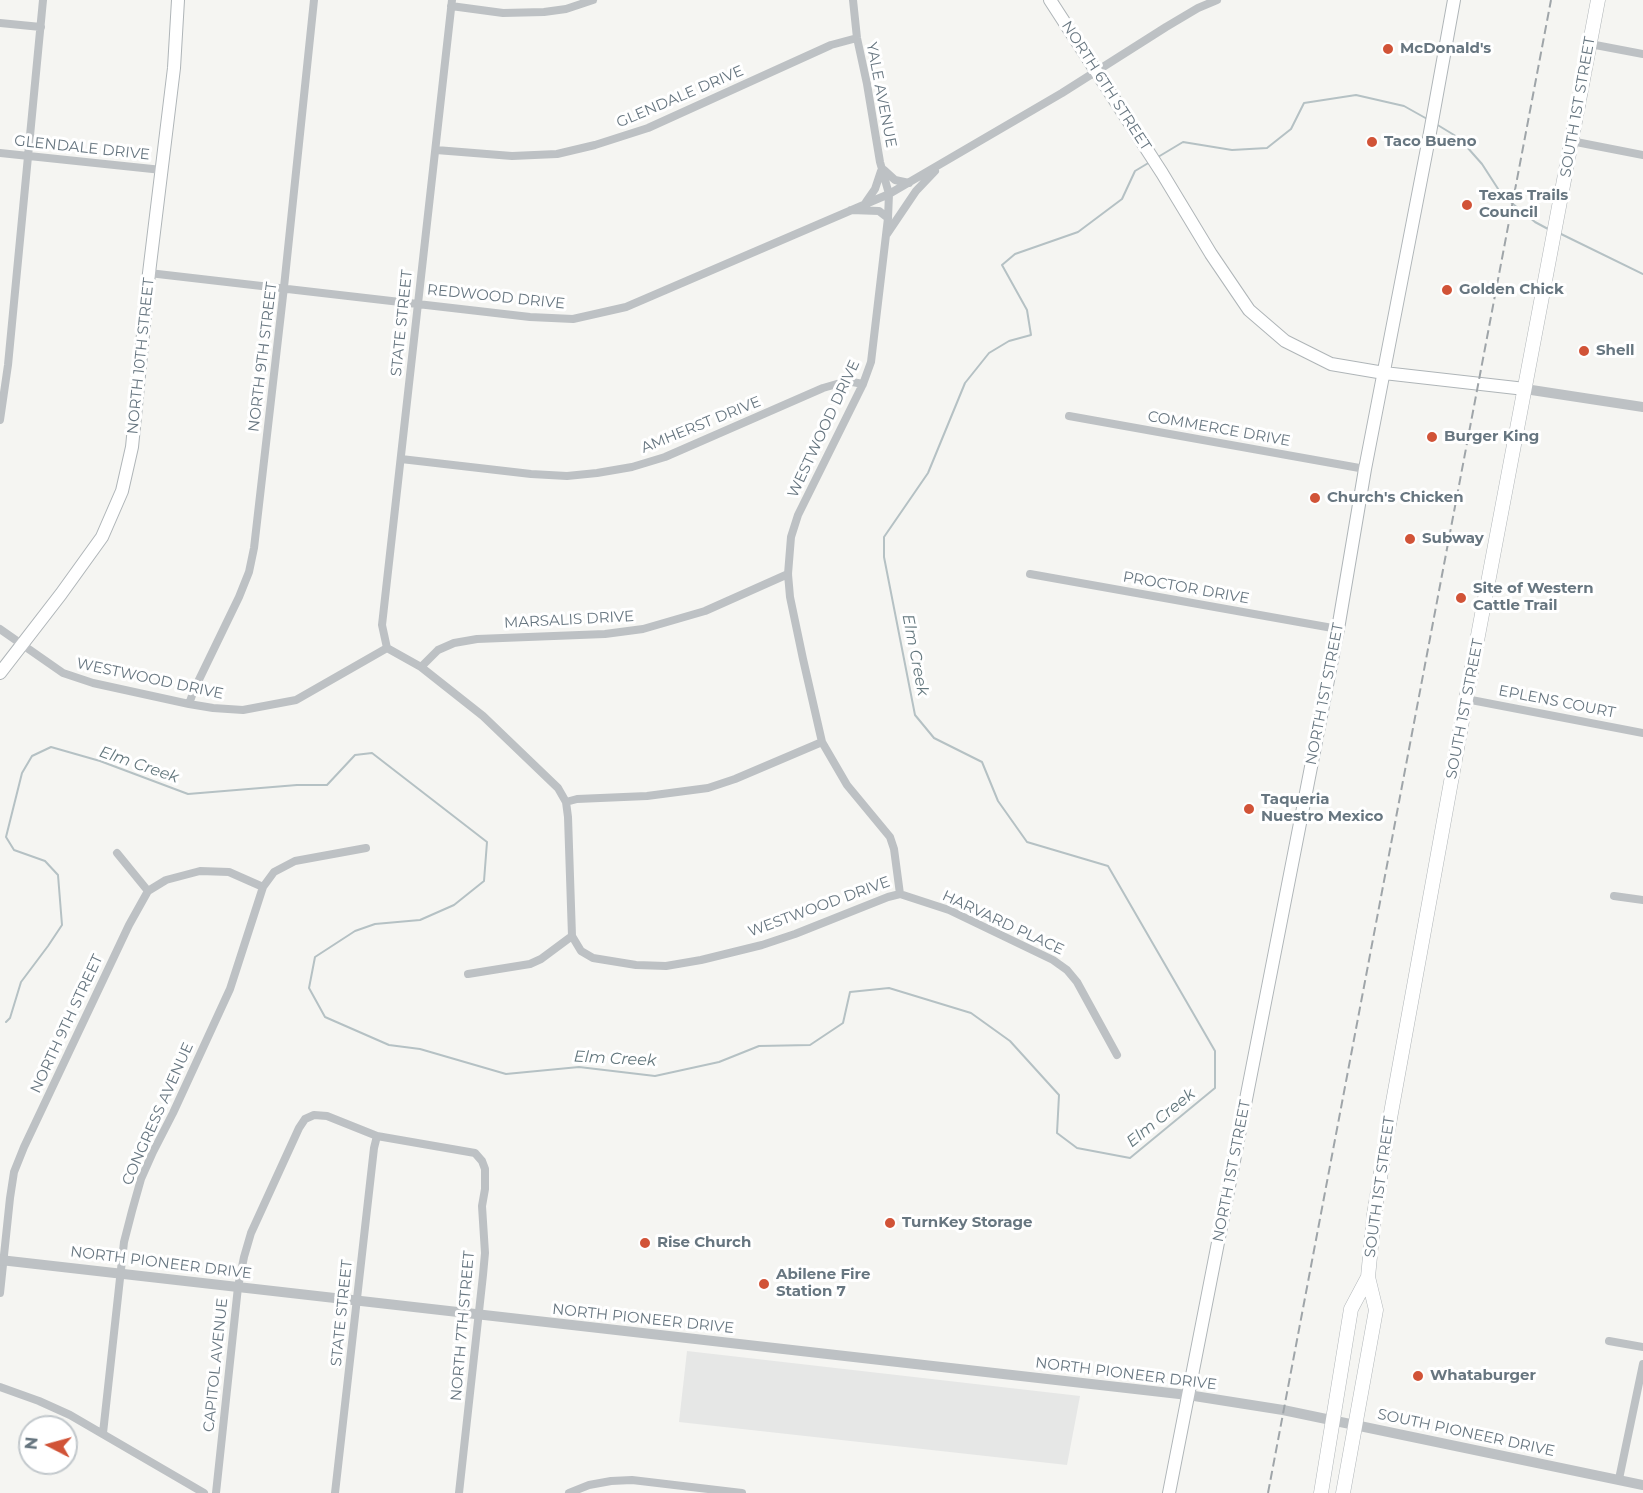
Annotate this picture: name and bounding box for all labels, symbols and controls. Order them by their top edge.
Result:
street label: NORTH 6TH STREET [1057,18,1155,154]
street label: SOUTH 1ST STREET [1557,35,1599,179]
place label: McDonald's [1400,40,1491,58]
street label: YALE AVENUE [862,41,900,149]
marker: McDonald's [1381,42,1395,56]
street label: GLENDALE DRIVE [614,62,746,132]
street label: GLENDALE DRIVE [13,132,151,164]
place label: Taco Bueno [1384,133,1477,151]
marker: Taco Bueno [1365,135,1379,149]
place label: Texas Trails Council [1479,187,1568,222]
marker: Texas Trails Council [1460,198,1474,212]
street label: STATE STREET [387,269,417,377]
street label: NORTH 10TH STREET [124,277,158,435]
street label: NORTH 9TH STREET [245,281,281,433]
street label: REDWOOD DRIVE [426,281,566,313]
place label: Golden Chick [1459,281,1564,299]
marker: Golden Chick [1440,283,1454,297]
place label: Shell [1596,342,1634,360]
marker: Shell [1577,344,1591,358]
street label: WESTWOOD DRIVE [784,357,864,501]
street label: AMHERST DRIVE [638,393,764,457]
street label: COMMERCE DRIVE [1146,408,1292,450]
place label: Burger King [1444,428,1539,446]
marker: Burger King [1425,430,1439,444]
place label: Church's Chicken [1327,489,1464,507]
marker: Church's Chicken [1308,491,1322,505]
place label: Subway [1422,530,1484,548]
marker: Subway [1403,532,1417,546]
street label: PROCTOR DRIVE [1121,568,1251,608]
place label: Site of Western Cattle Trail [1473,580,1594,615]
marker: Site of Western Cattle Trail [1454,591,1468,605]
street label: MARSALIS DRIVE [503,608,635,632]
water label: Elm Creek [898,613,932,697]
street label: NORTH 1ST STREET [1302,621,1348,767]
street label: SOUTH 1ST STREET [1443,637,1487,781]
street label: WESTWOOD DRIVE [75,655,225,703]
street label: EPLENS COURT [1497,682,1617,722]
water label: Elm Creek [97,742,181,788]
place label: Taqueria Nuestro Mexico [1261,791,1383,826]
marker: Taqueria Nuestro Mexico [1242,802,1256,816]
street label: WESTWOOD DRIVE [746,873,892,941]
street label: HARVARD PLACE [939,887,1067,959]
street label: NORTH 9TH STREET [27,952,107,1096]
street label: CONGRESS AVENUE [118,1040,198,1188]
water label: Elm Creek [573,1047,657,1071]
water label: Elm Creek [1123,1085,1199,1151]
street label: NORTH 1ST STREET [1209,1098,1255,1244]
street label: SOUTH 1ST STREET [1361,1115,1399,1259]
place label: TurnKey Storage [902,1214,1032,1232]
marker: TurnKey Storage [883,1216,897,1230]
place label: Rise Church [657,1234,751,1252]
marker: Rise Church [638,1236,652,1250]
street label: NORTH PIONEER DRIVE [69,1243,253,1283]
street label: NORTH 7TH STREET [447,1250,479,1402]
street label: STATE STREET [327,1259,357,1367]
place label: Abilene Fire Station 7 [776,1266,870,1301]
marker: Abilene Fire Station 7 [757,1277,771,1291]
street label: CAPITOL AVENUE [200,1297,232,1433]
street label: NORTH PIONEER DRIVE [551,1300,735,1338]
street label: NORTH PIONEER DRIVE [1034,1354,1218,1394]
place label: Whataburger [1430,1367,1536,1385]
marker: Whataburger [1411,1369,1425,1383]
street label: SOUTH PIONEER DRIVE [1376,1405,1556,1461]
north arrow [18,1415,78,1475]
text: N [21,1436,42,1451]

